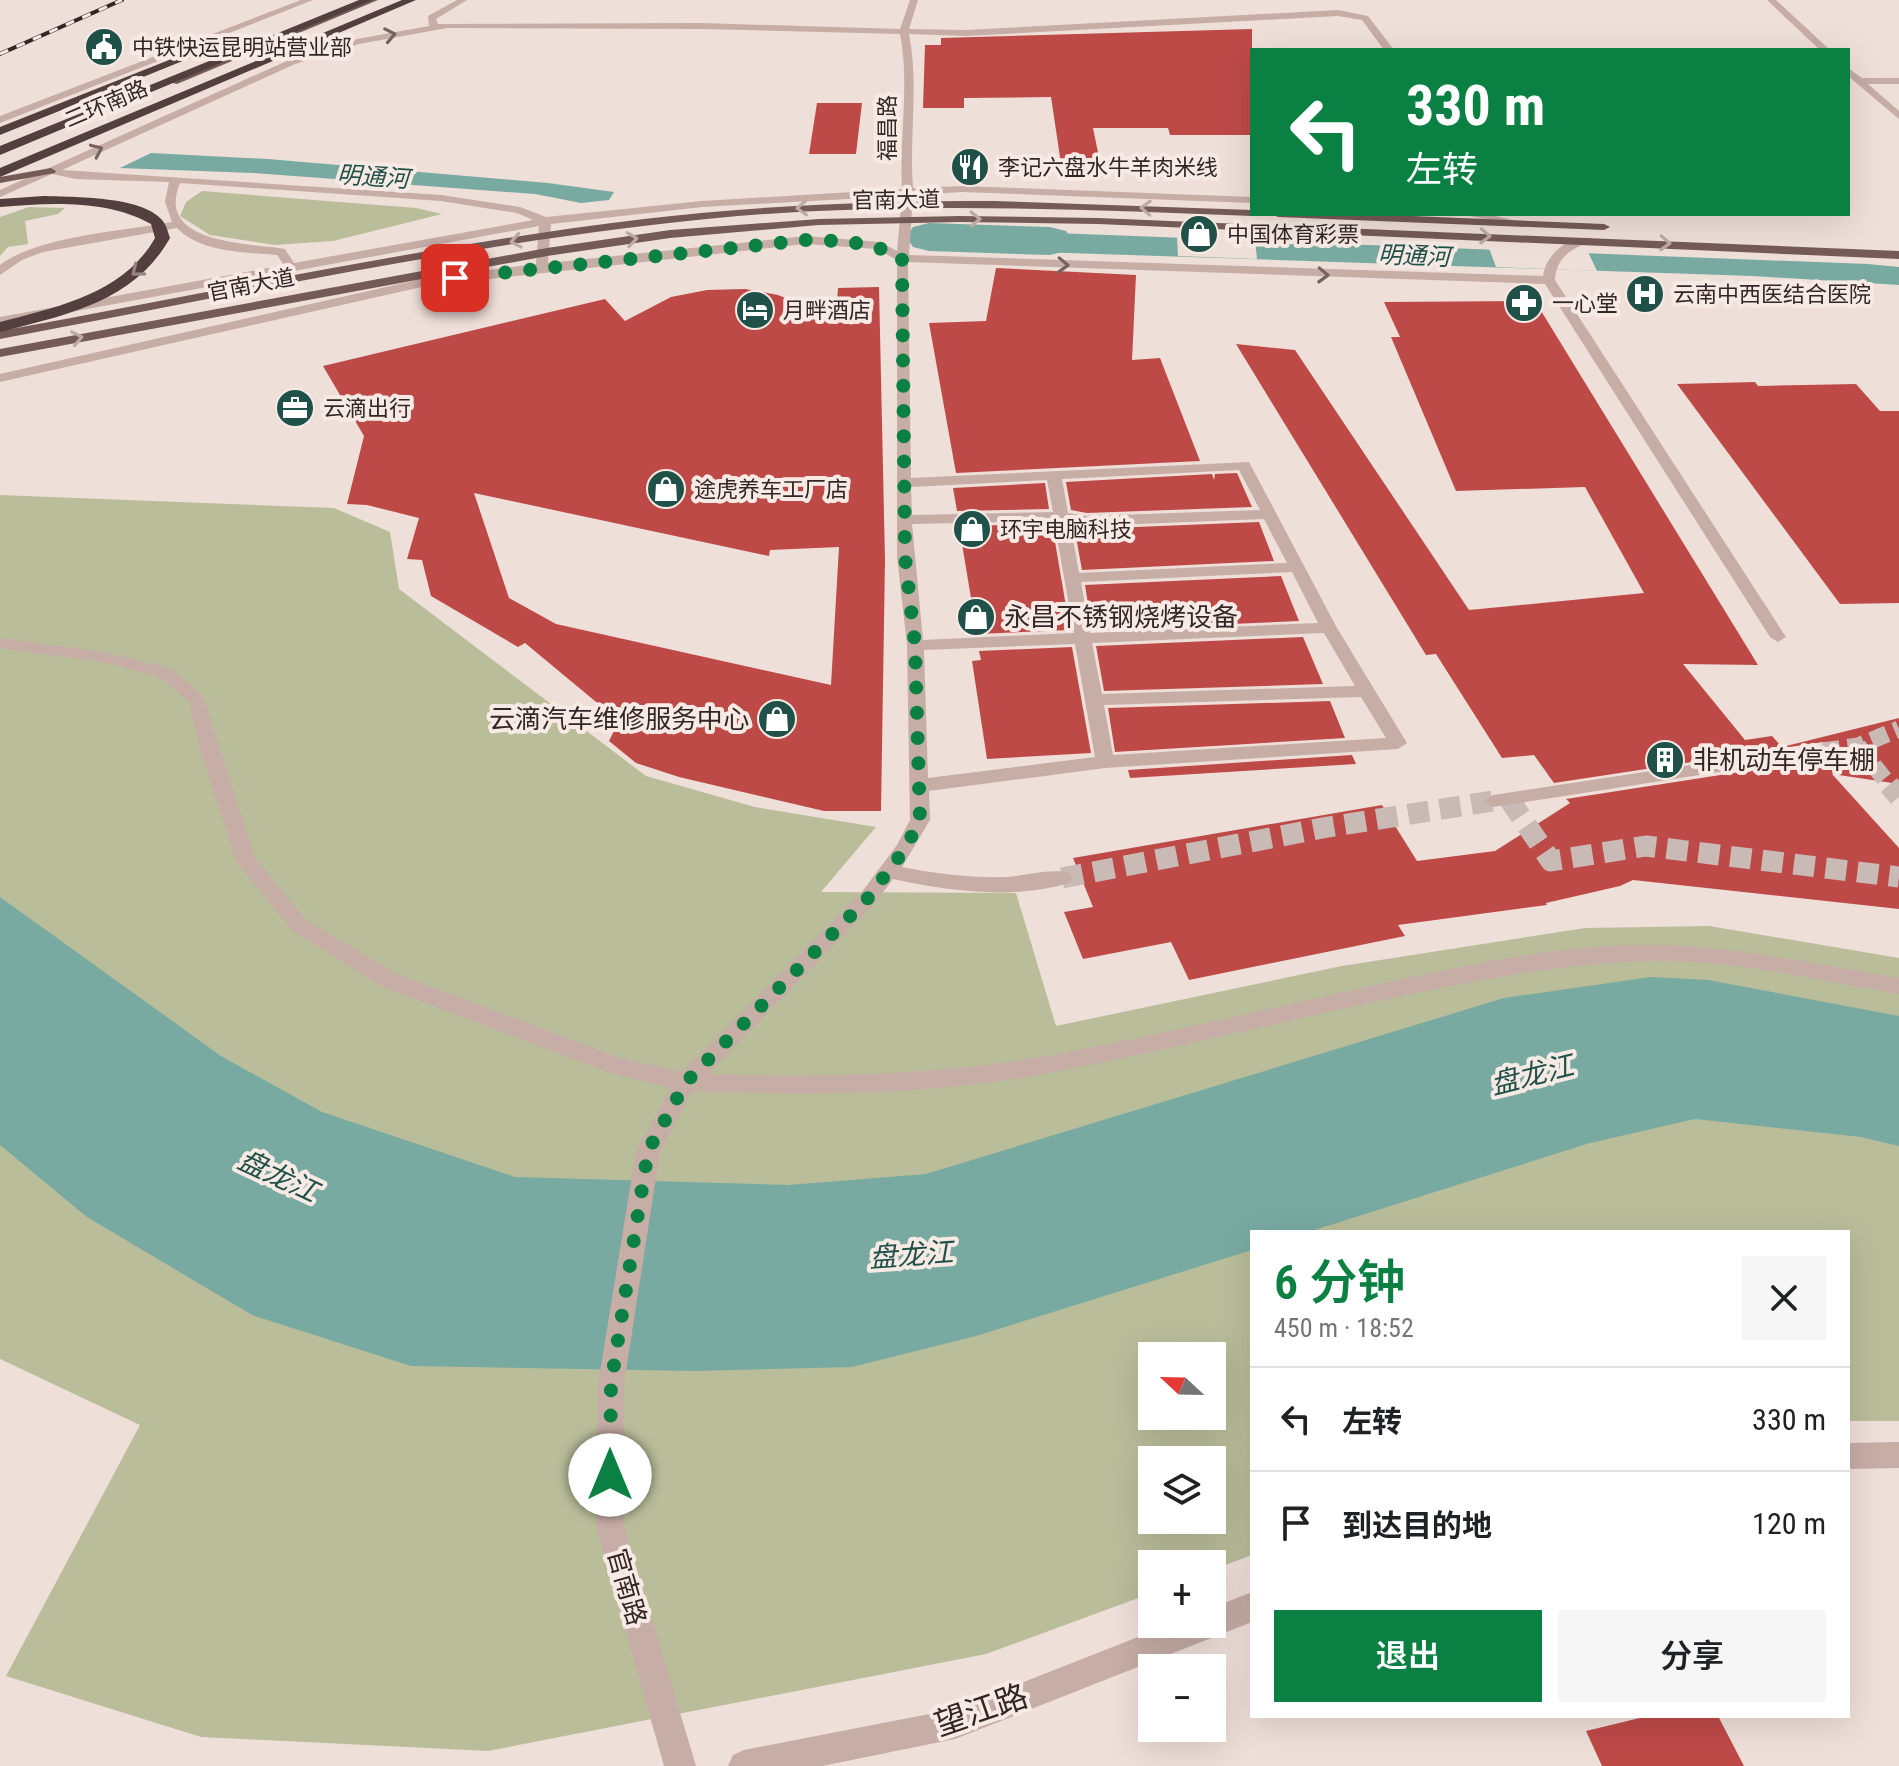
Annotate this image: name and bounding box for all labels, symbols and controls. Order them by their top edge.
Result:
public building icon: 中铁快运昆明站营业部 [83,26,125,68]
one-way arrow [383,28,397,45]
place label: 中铁快运昆明站营业部 [132,35,352,60]
text: 330 m [1406,73,1545,139]
street label: 二环南路 [61,75,151,133]
icon: left [1274,80,1378,184]
street label: 福昌路 [875,95,900,161]
one-way arrow [89,144,103,160]
restaurant icon: 李记六盘水牛羊肉米线 [949,146,991,188]
text: 左转 [1406,149,1478,191]
place label: 李记六盘水牛羊肉米线 [998,155,1218,180]
water label: 明通河 [336,161,414,194]
street label: 官南大道 [852,187,940,213]
one-way arrow [795,199,808,216]
one-way arrow [1139,200,1152,217]
one-way arrow [969,210,982,228]
shop icon: 中国体育彩票 [1178,213,1220,255]
place label: 中国体育彩票 [1227,222,1359,247]
one-way arrow [1479,227,1492,244]
one-way arrow [625,231,639,248]
one-way arrow [509,232,523,249]
one-way arrow [1659,235,1672,252]
water label: 明通河 [1378,241,1454,271]
pin [421,244,489,312]
icon: arrive [433,256,477,300]
one-way arrow [1057,257,1070,274]
one-way arrow [131,262,146,276]
street label: 官南大道 [205,264,297,306]
one-way arrow [1317,266,1330,284]
hospital icon: 云南中西医结合医院 [1624,273,1666,315]
pharmacy icon: 一心堂 [1503,282,1545,324]
place label: 云南中西医结合医院 [1673,282,1871,307]
hotel icon: 月畔酒店 [734,289,776,331]
place label: 一心堂 [1552,291,1618,316]
place label: 月畔酒店 [783,298,871,323]
one-way arrow [70,331,83,348]
office icon: 云滴出行 [274,387,316,429]
place label: 云滴出行 [323,396,411,421]
shop icon: 途虎养车工厂店 [645,468,687,510]
place label: 途虎养车工厂店 [694,477,848,502]
shop icon: 环宇电脑科技 [951,508,993,550]
place label: 环宇电脑科技 [1000,517,1132,542]
shop icon: 永昌不锈钢烧烤设备 [955,596,997,638]
place label: 永昌不锈钢烧烤设备 [1004,602,1238,632]
shop icon: 云滴汽车维修服务中心 [756,698,798,740]
place label: 云滴汽车维修服务中心 [489,704,749,734]
building icon: 非机动车停车棚 [1644,739,1686,781]
place label: 非机动车停车棚 [1693,745,1875,775]
water label: 盘龙江 [1487,1048,1580,1101]
water label: 盘龙江 [233,1143,326,1210]
water label: 盘龙江 [868,1235,957,1274]
text: 6 分钟 [1274,1254,1405,1311]
button: close [1742,1256,1826,1340]
text: 450 m · 18:52 [1274,1313,1414,1343]
north arrow [1138,1342,1226,1430]
map controls [1138,1342,1226,1742]
icon: left [1274,1397,1318,1441]
text: 330 m [1752,1402,1826,1437]
text: 左转 [1342,1404,1402,1439]
position arrow [568,1433,652,1517]
button: layers [1138,1446,1226,1534]
icon: arrive [1274,1501,1318,1545]
text: 120 m [1752,1506,1826,1541]
text: 到达目的地 [1342,1508,1492,1543]
street label: 官南路 [602,1545,652,1629]
button: + [1138,1550,1226,1638]
button: 退出 [1274,1610,1542,1702]
button: 分享 [1558,1610,1826,1702]
button: − [1138,1654,1226,1742]
street label: 望江路 [929,1676,1033,1744]

